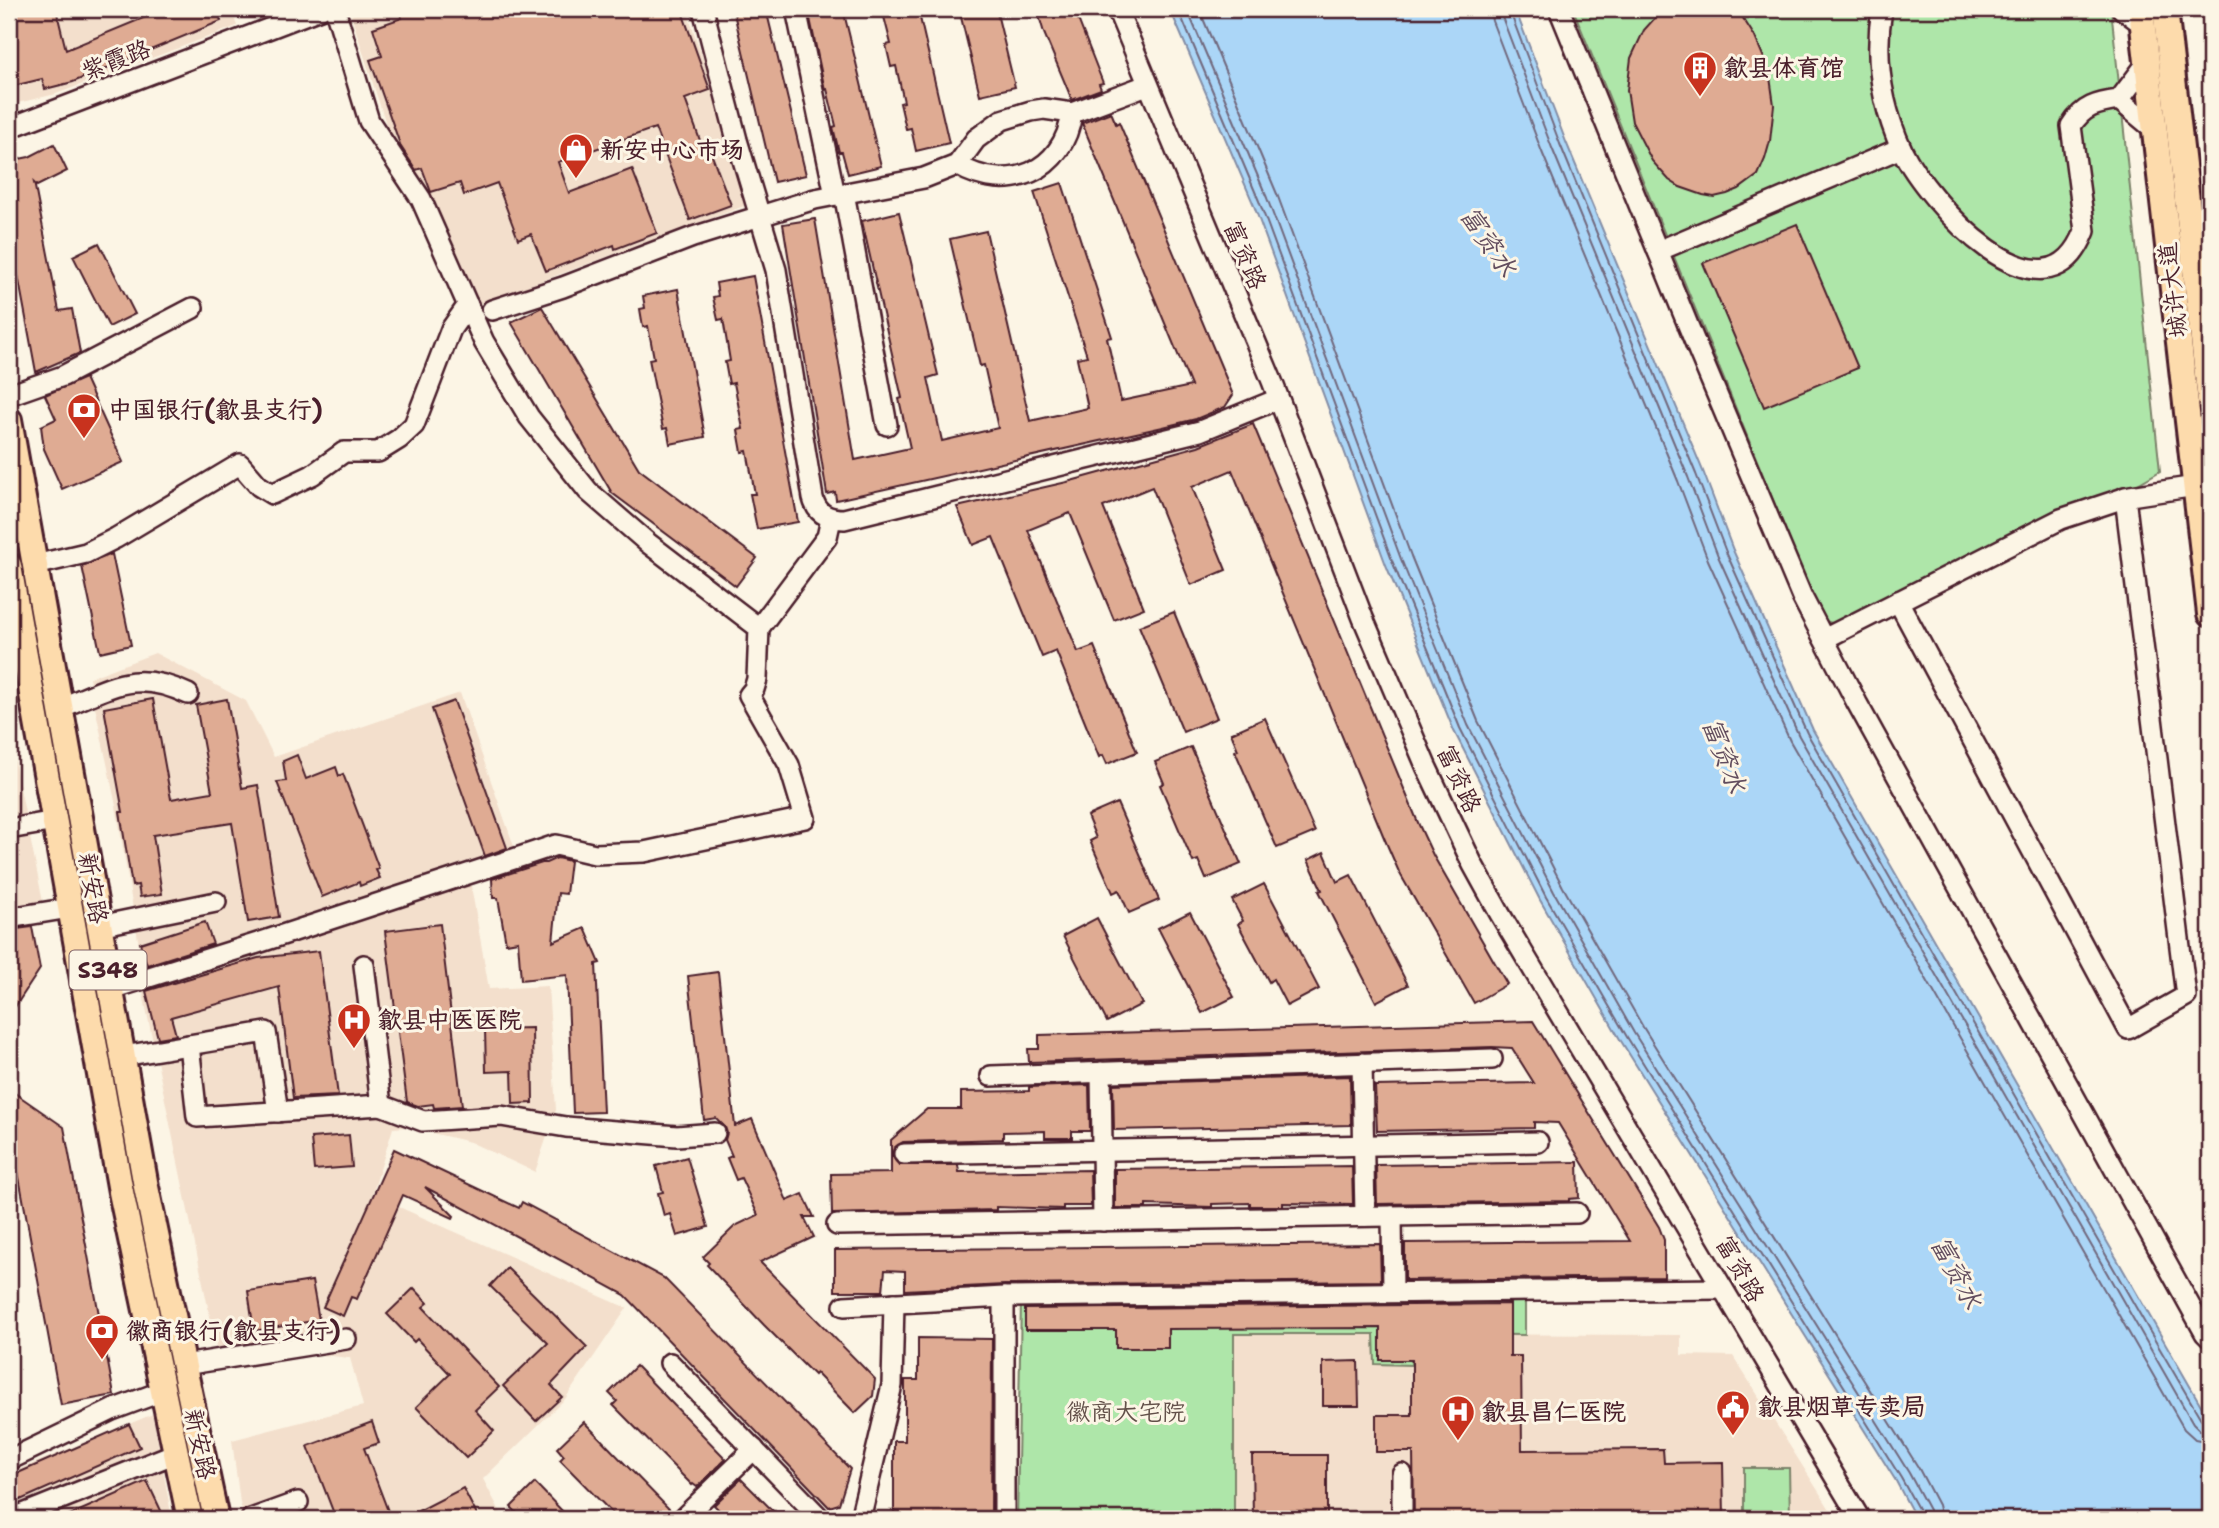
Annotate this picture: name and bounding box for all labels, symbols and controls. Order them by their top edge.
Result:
street label: 紫霞路 [77,32,155,88]
building icon: 歙县体育馆 [1681,49,1719,98]
place label: 歙县体育馆 [1724,52,1844,84]
shop icon: 新安中心市场 [557,131,595,180]
place label: 新安中心市场 [600,134,744,166]
water label: 富资水 [1453,199,1526,284]
street label: 富资路 [1216,216,1274,294]
street label: 城许大道 [2151,240,2195,340]
bank icon: 中国银行(歙县支行) [65,391,103,440]
place label: 中国银行(歙县支行) [108,394,323,426]
water label: 富资水 [1695,712,1756,799]
street label: 富资路 [1429,740,1489,818]
street label: 新安路 [71,850,115,926]
road number: S348 [70,951,146,990]
hospital icon: 歙县中医医院 [335,1001,373,1050]
place label: 歙县中医医院 [378,1004,522,1036]
water label: 富资水 [1923,1229,1991,1316]
street label: 富资路 [1708,1230,1772,1308]
bank icon: 徽商银行(歙县支行) [83,1312,121,1361]
place label: 徽商银行(歙县支行) [126,1315,341,1347]
public building icon: 歙县烟草专卖局 [1714,1388,1752,1437]
place label: 歙县烟草专卖局 [1758,1391,1926,1423]
hospital icon: 歙县昌仁医院 [1439,1393,1477,1442]
park label: 徽商大宅院 [1066,1396,1186,1428]
place label: 歙县昌仁医院 [1482,1396,1626,1428]
street label: 新安路 [177,1405,223,1483]

